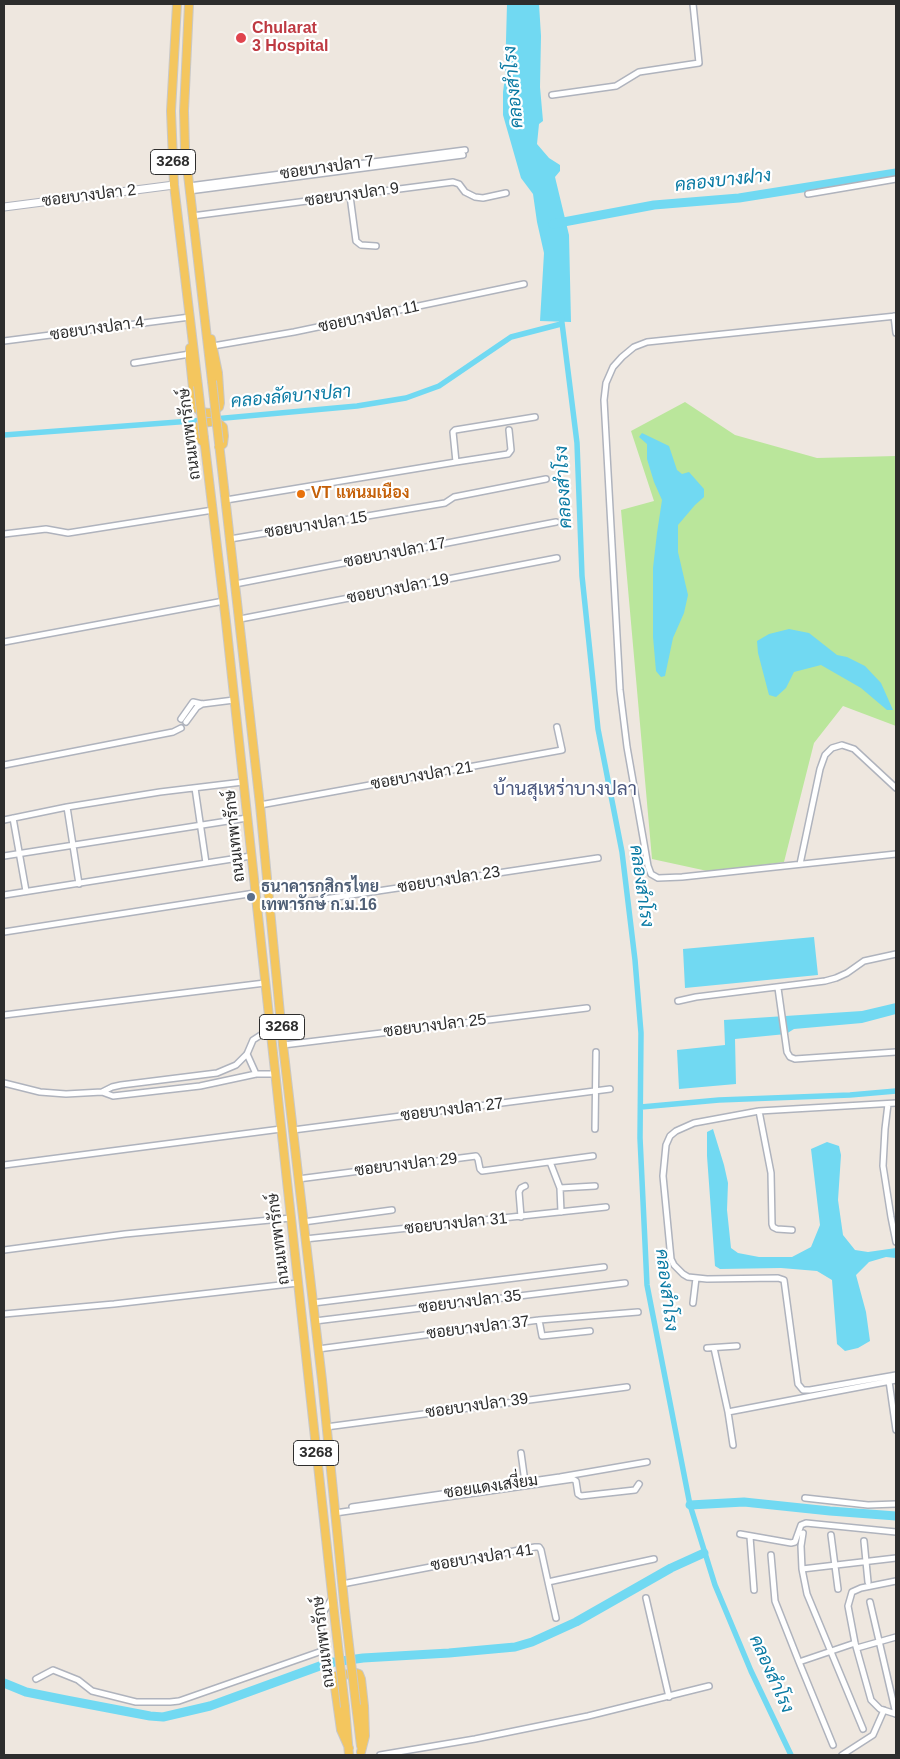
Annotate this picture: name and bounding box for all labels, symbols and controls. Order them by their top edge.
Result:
place label: Chularat 3 Hospital [252,19,328,57]
marker: Chularat 3 Hospital [234,31,248,45]
water label: คลองสำโรง [500,45,528,129]
road number: 3268 [150,150,196,174]
street label: ซอยบางปลา 7 [279,152,375,184]
water label: คลองบางฝาง [674,165,772,197]
street label: ซอยบางปลา 9 [304,179,400,211]
street label: ซอยบางปลา 2 [41,181,137,211]
street label: ซอยบางปลา 11 [317,297,421,337]
street label: ซอยบางปลา 4 [49,313,145,345]
water label: คลองลัดบางปลา [230,381,352,413]
street label: ถนนเทพารักษ์ [175,387,205,481]
water label: คลองสำโรง [551,445,577,529]
place label: VT แหนมเนือง [311,484,409,504]
marker: VT แหนมเนือง [295,488,307,500]
street label: ซอยบางปลา 15 [263,507,369,543]
street label: ซอยบางปลา 17 [342,534,448,572]
street label: ซอยบางปลา 19 [345,570,451,608]
street label: ซอยบางปลา 21 [369,758,475,794]
district label: บ้านสุเหร่าบางปลา [493,779,637,801]
street label: ถนนเทพารักษ์ [221,789,249,883]
water label: คลองสำโรง [625,843,657,929]
street label: ซอยบางปลา 23 [396,862,502,898]
place label: ธนาคารกสิกรไทย เทพารักษ์ ก.ม.16 [261,878,379,916]
marker: ธนาคารกสิกรไทย เทพารักษ์ ก.ม.16 [245,891,257,903]
street label: ซอยบางปลา 25 [382,1010,488,1042]
road number: 3268 [260,1014,304,1040]
street label: ซอยบางปลา 27 [399,1094,505,1126]
street label: ซอยบางปลา 29 [353,1149,459,1181]
street label: ถนนเทพารักษ์ [264,1192,294,1286]
street label: ซอยบางปลา 31 [404,1209,508,1239]
water label: คลองสำโรง [650,1248,682,1332]
street label: ซอยบางปลา 35 [417,1286,523,1318]
street label: ซอยบางปลา 37 [425,1312,531,1344]
street label: ซอยบางปลา 39 [424,1389,530,1423]
road number: 3268 [294,1440,338,1466]
street label: ซอยแดงเสงี่ยม [443,1471,539,1503]
street label: ซอยบางปลา 41 [429,1540,535,1576]
street label: ถนนเทพารักษ์ [309,1595,339,1689]
water label: คลองสำโรง [744,1632,798,1716]

